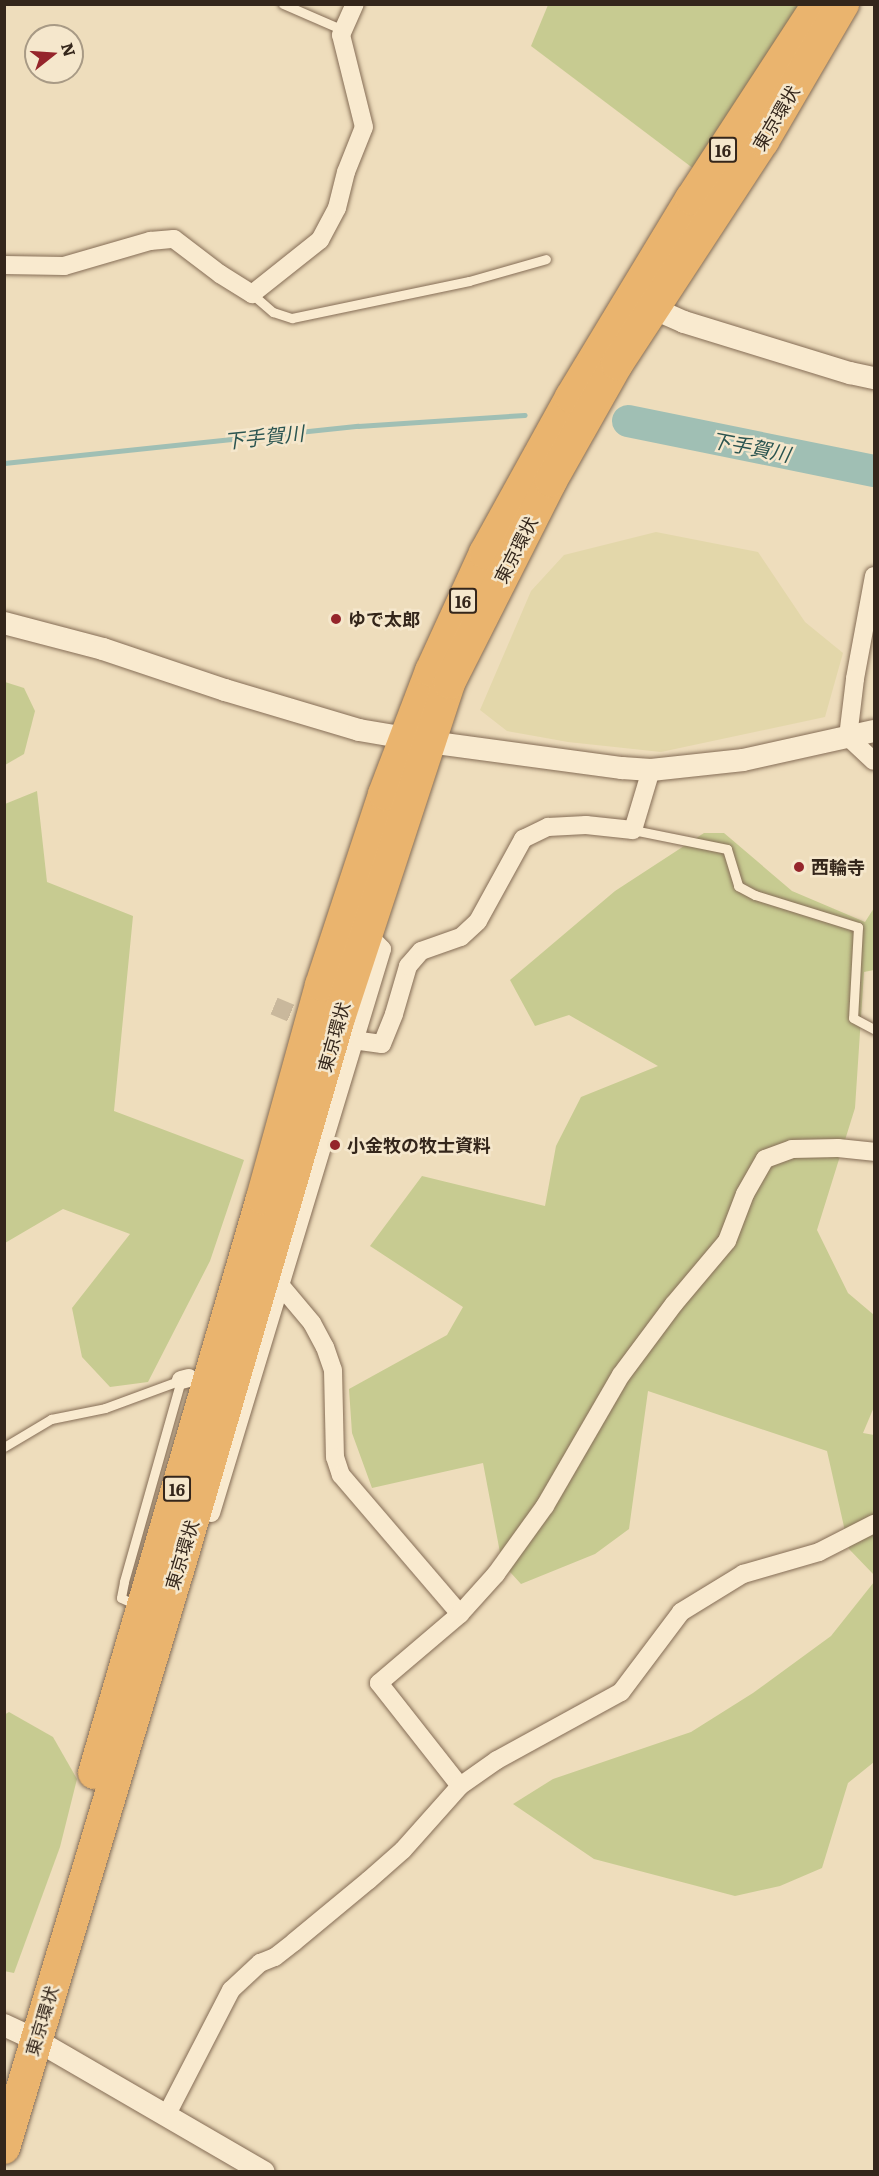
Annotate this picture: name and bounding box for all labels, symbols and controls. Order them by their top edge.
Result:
north arrow [24,24,84,84]
text: N [56,39,83,59]
street label: 東京環状 [748,82,804,154]
road number: 16 [708,137,738,163]
water label: 下手賀川 [223,420,305,452]
water label: 下手賀川 [709,427,793,465]
street label: 東京環状 [490,513,542,587]
road number: 16 [448,588,478,614]
place label: ゆで太郎 [348,608,420,630]
marker: ゆで太郎 [329,612,343,626]
place label: 西輪寺 [811,856,865,878]
marker: 西輪寺 [792,860,806,874]
street label: 東京環状 [314,999,354,1075]
place label: 小金牧の牧士資料 [347,1134,491,1156]
marker: 小金牧の牧士資料 [328,1138,342,1152]
road number: 16 [162,1476,192,1502]
street label: 東京環状 [161,1517,203,1593]
street label: 東京環状 [21,1983,63,2059]

